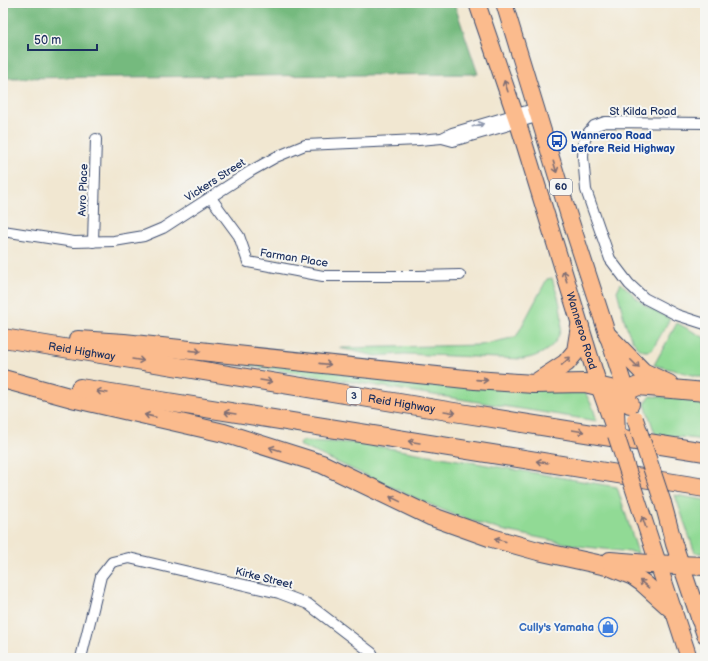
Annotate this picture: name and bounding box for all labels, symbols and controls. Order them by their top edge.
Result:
scale bar [28,26,97,52]
text: 50 m [34,33,61,48]
one-way arrow [502,80,509,93]
street label: St Kilda Road [609,105,677,118]
one-way arrow [472,121,485,129]
place label: Wanneroo Road before Reid Highway [571,129,675,155]
bus stop icon: Wanneroo Road before Reid Highway [546,130,568,152]
street label: Vickers Street [182,155,248,204]
one-way arrow [552,161,559,174]
street label: Avro Place [76,163,90,217]
road number: 60 [550,179,572,195]
street label: Farman Place [259,246,329,270]
one-way arrow [561,270,568,283]
street label: Wanneroo Road [564,290,600,371]
street label: Reid Highway [47,339,116,363]
one-way arrow [188,347,201,355]
one-way arrow [131,356,144,364]
one-way arrow [561,357,571,366]
one-way arrow [630,359,640,369]
one-way arrow [318,361,331,368]
one-way arrow [475,376,488,384]
one-way arrow [260,378,273,386]
one-way arrow [96,388,109,396]
road number: 3 [347,388,361,404]
street label: Reid Highway [367,392,436,415]
one-way arrow [224,408,237,416]
one-way arrow [443,408,456,416]
one-way arrow [143,411,156,419]
one-way arrow [572,427,585,435]
one-way arrow [408,438,421,446]
one-way arrow [269,445,282,452]
one-way arrow [536,458,549,466]
one-way arrow [389,495,401,502]
one-way arrow [640,515,647,528]
one-way arrow [494,536,507,544]
street label: Kirke Street [234,565,294,592]
one-way arrow [639,580,650,589]
shop icon: Cully's Yamaha [597,616,619,638]
place label: Cully's Yamaha [519,621,594,634]

